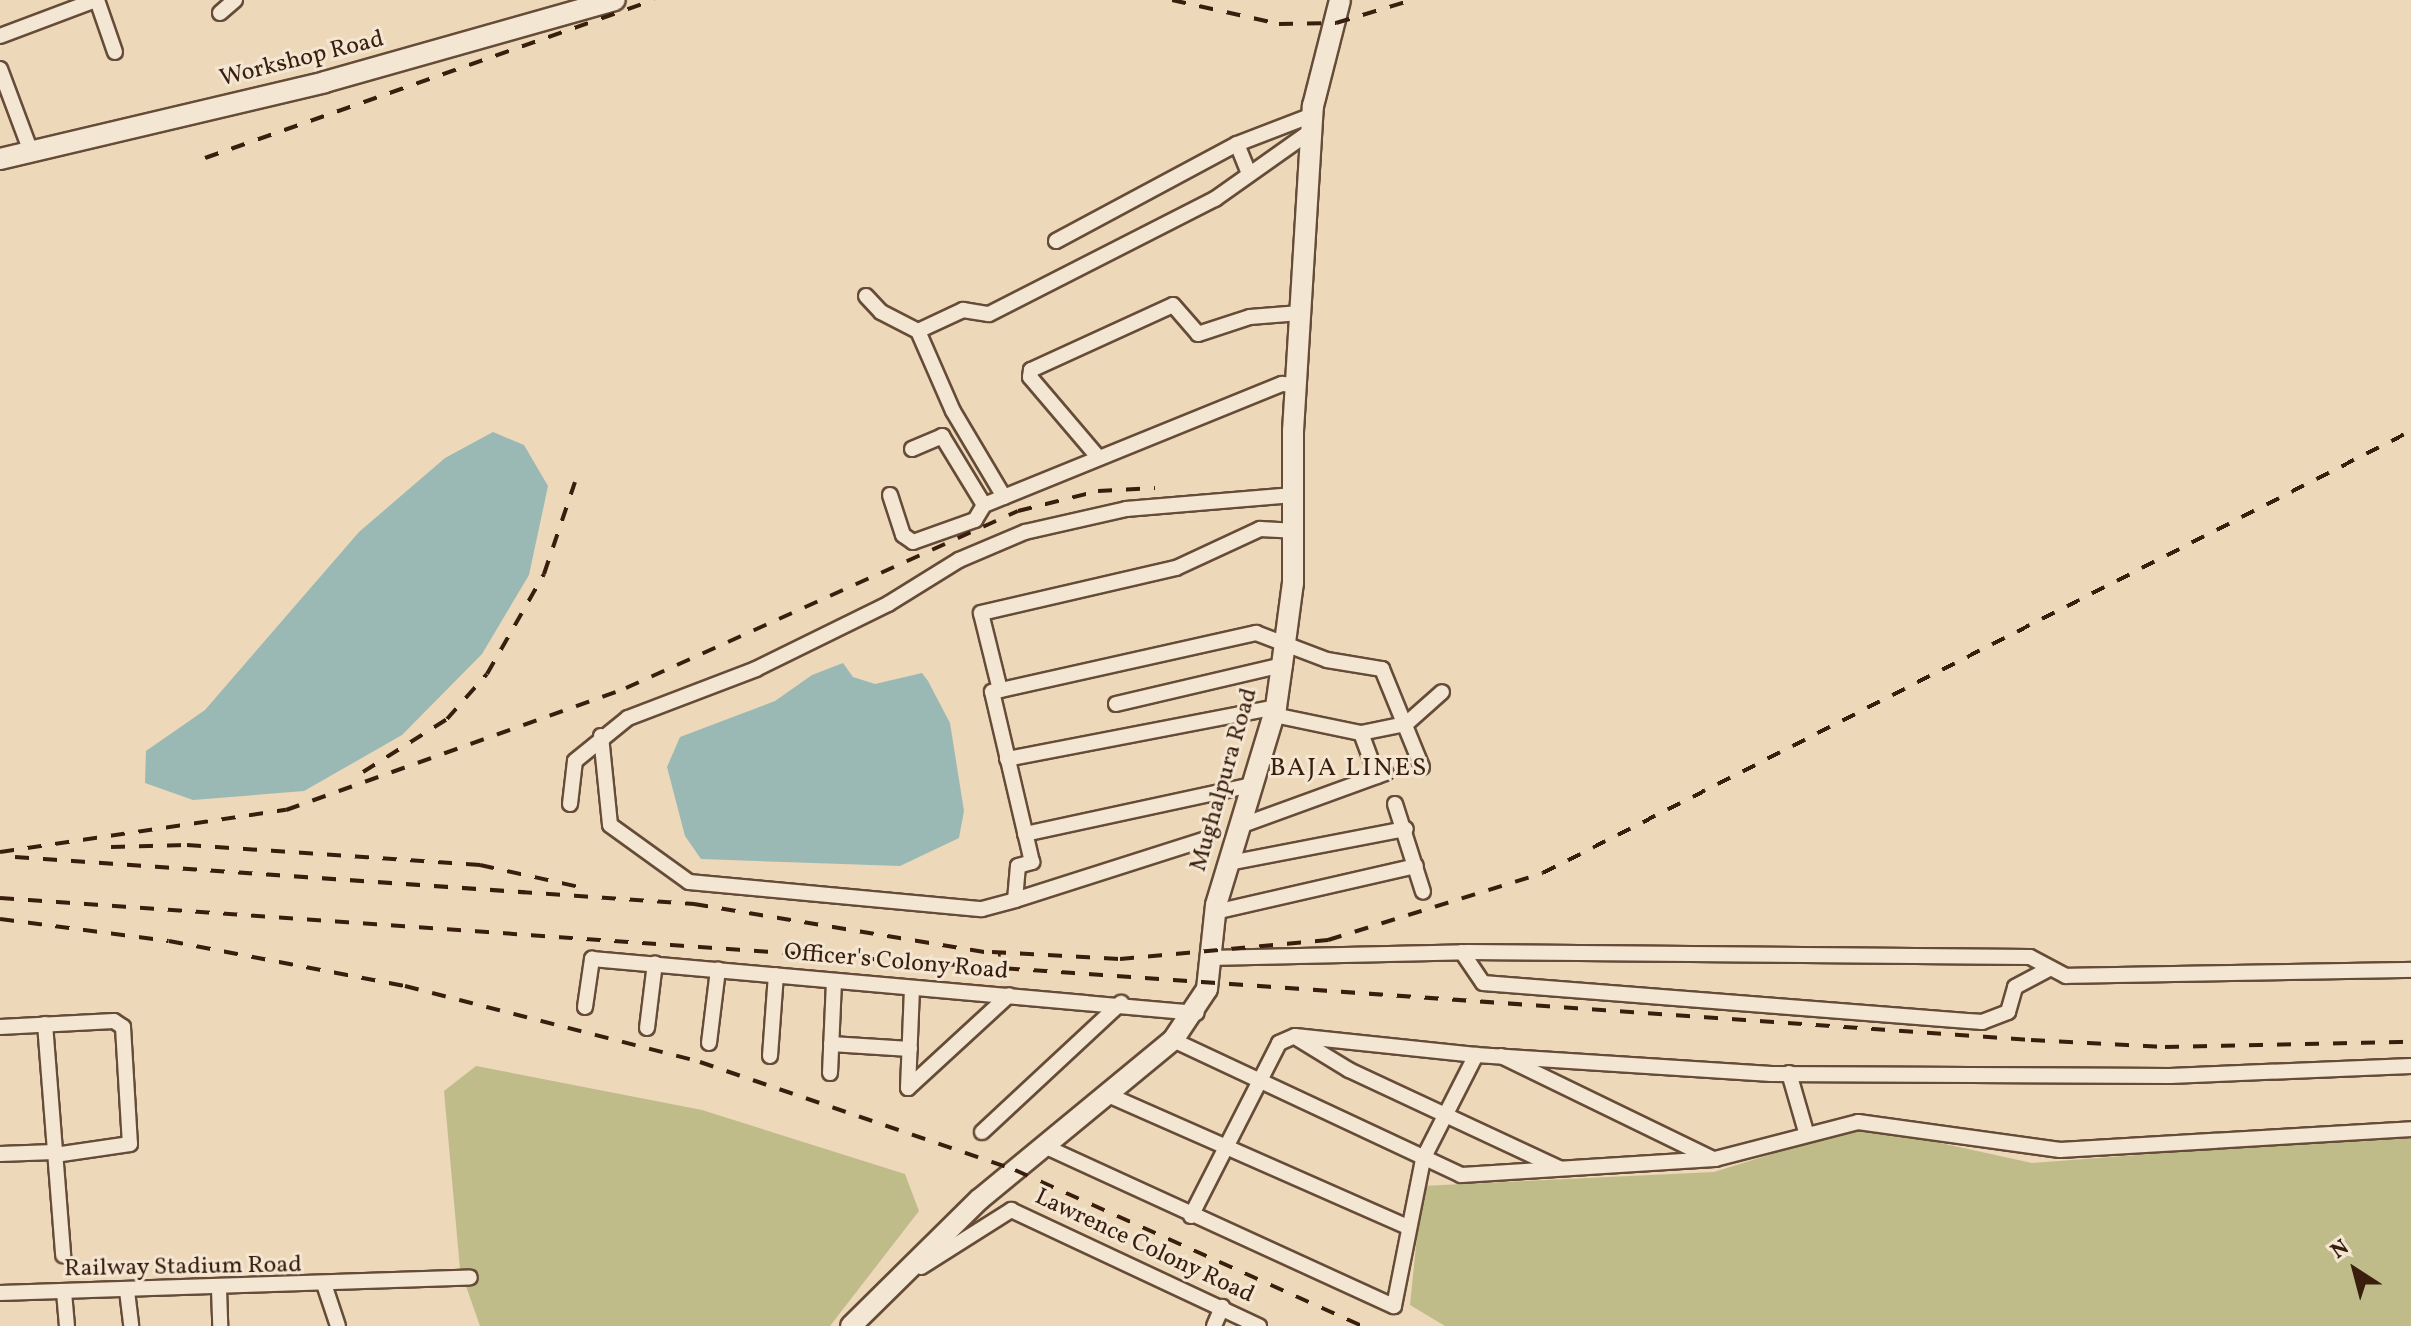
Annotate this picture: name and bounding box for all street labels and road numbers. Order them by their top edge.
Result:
street label: Workshop Road [217,26,387,94]
street label: Mughalpura Road [1185,685,1265,875]
street label: Officer's Colony Road [782,939,1010,987]
street label: Lawrence Colony Road [1029,1183,1259,1311]
street label: Railway Stadium Road [64,1252,302,1284]

